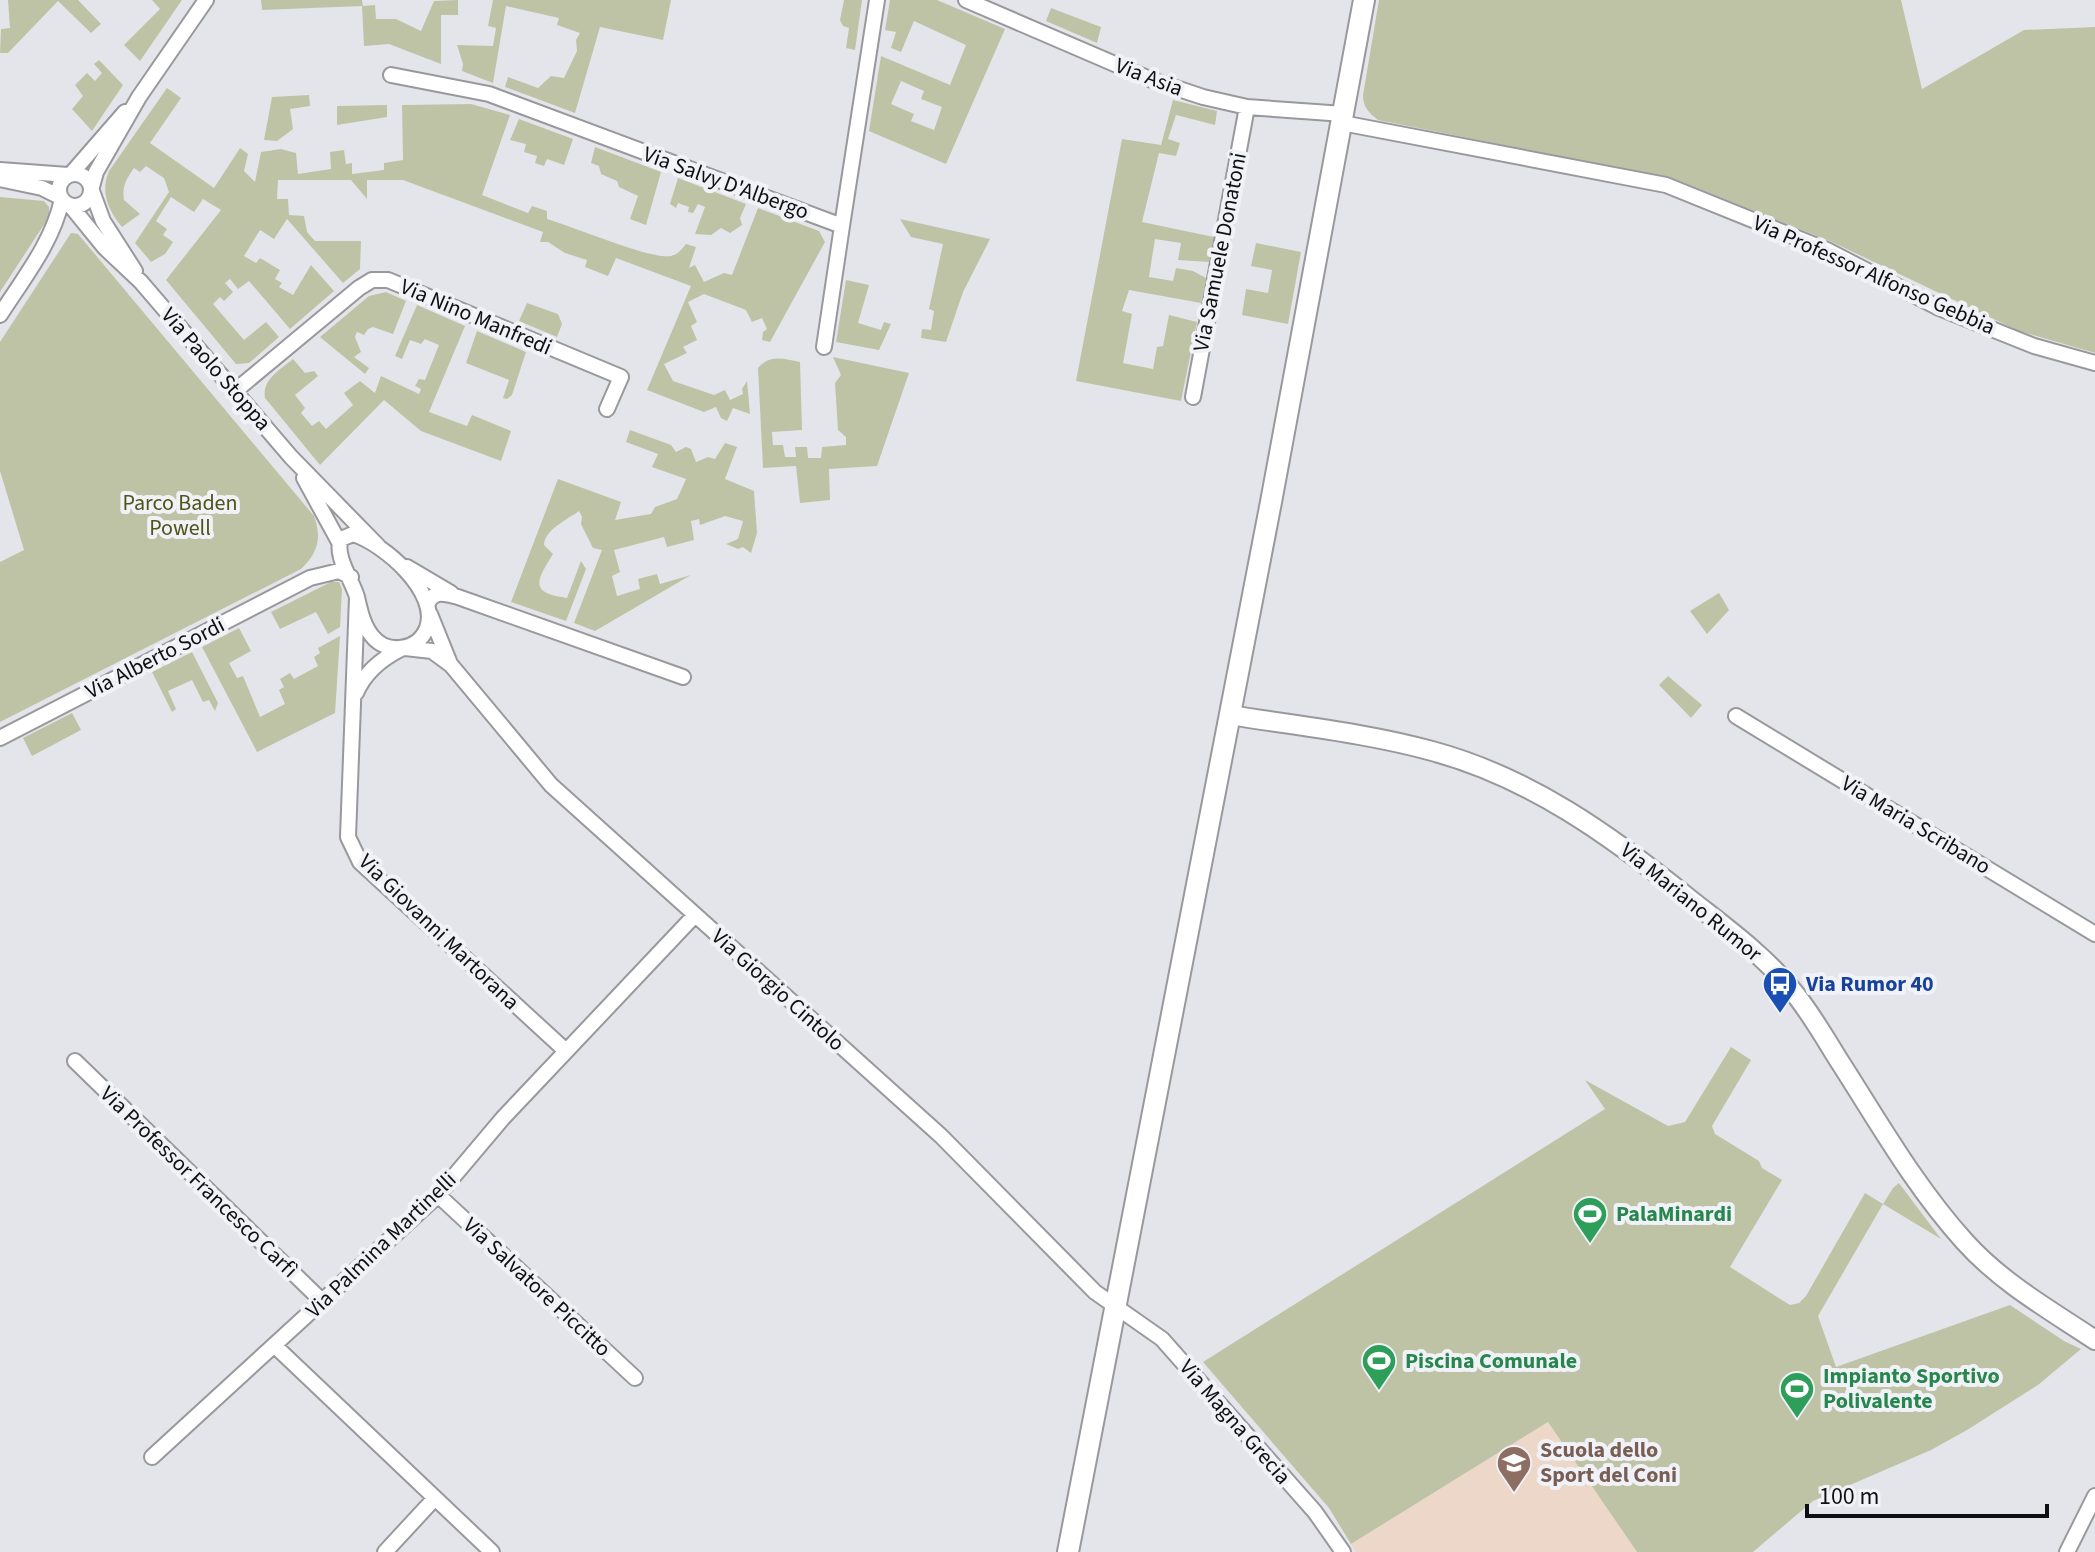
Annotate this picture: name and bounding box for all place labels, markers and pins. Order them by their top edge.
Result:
bus stop icon: Via Rumor 40 [1761,965,1799,1015]
place label: Via Rumor 40 [1805,968,1934,1000]
sports icon: PalaMinardi [1571,1195,1609,1245]
place label: PalaMinardi [1616,1198,1732,1230]
sports icon: Piscina Comunale [1360,1342,1398,1392]
place label: Piscina Comunale [1405,1345,1577,1377]
place label: Impianto Sportivo Polivalente [1823,1360,2000,1417]
sports icon: Impianto Sportivo Polivalente [1778,1370,1816,1420]
place label: Scuola dello Sport del Coni [1540,1434,1677,1491]
school or university icon: Scuola dello Sport del Coni [1495,1444,1533,1494]

